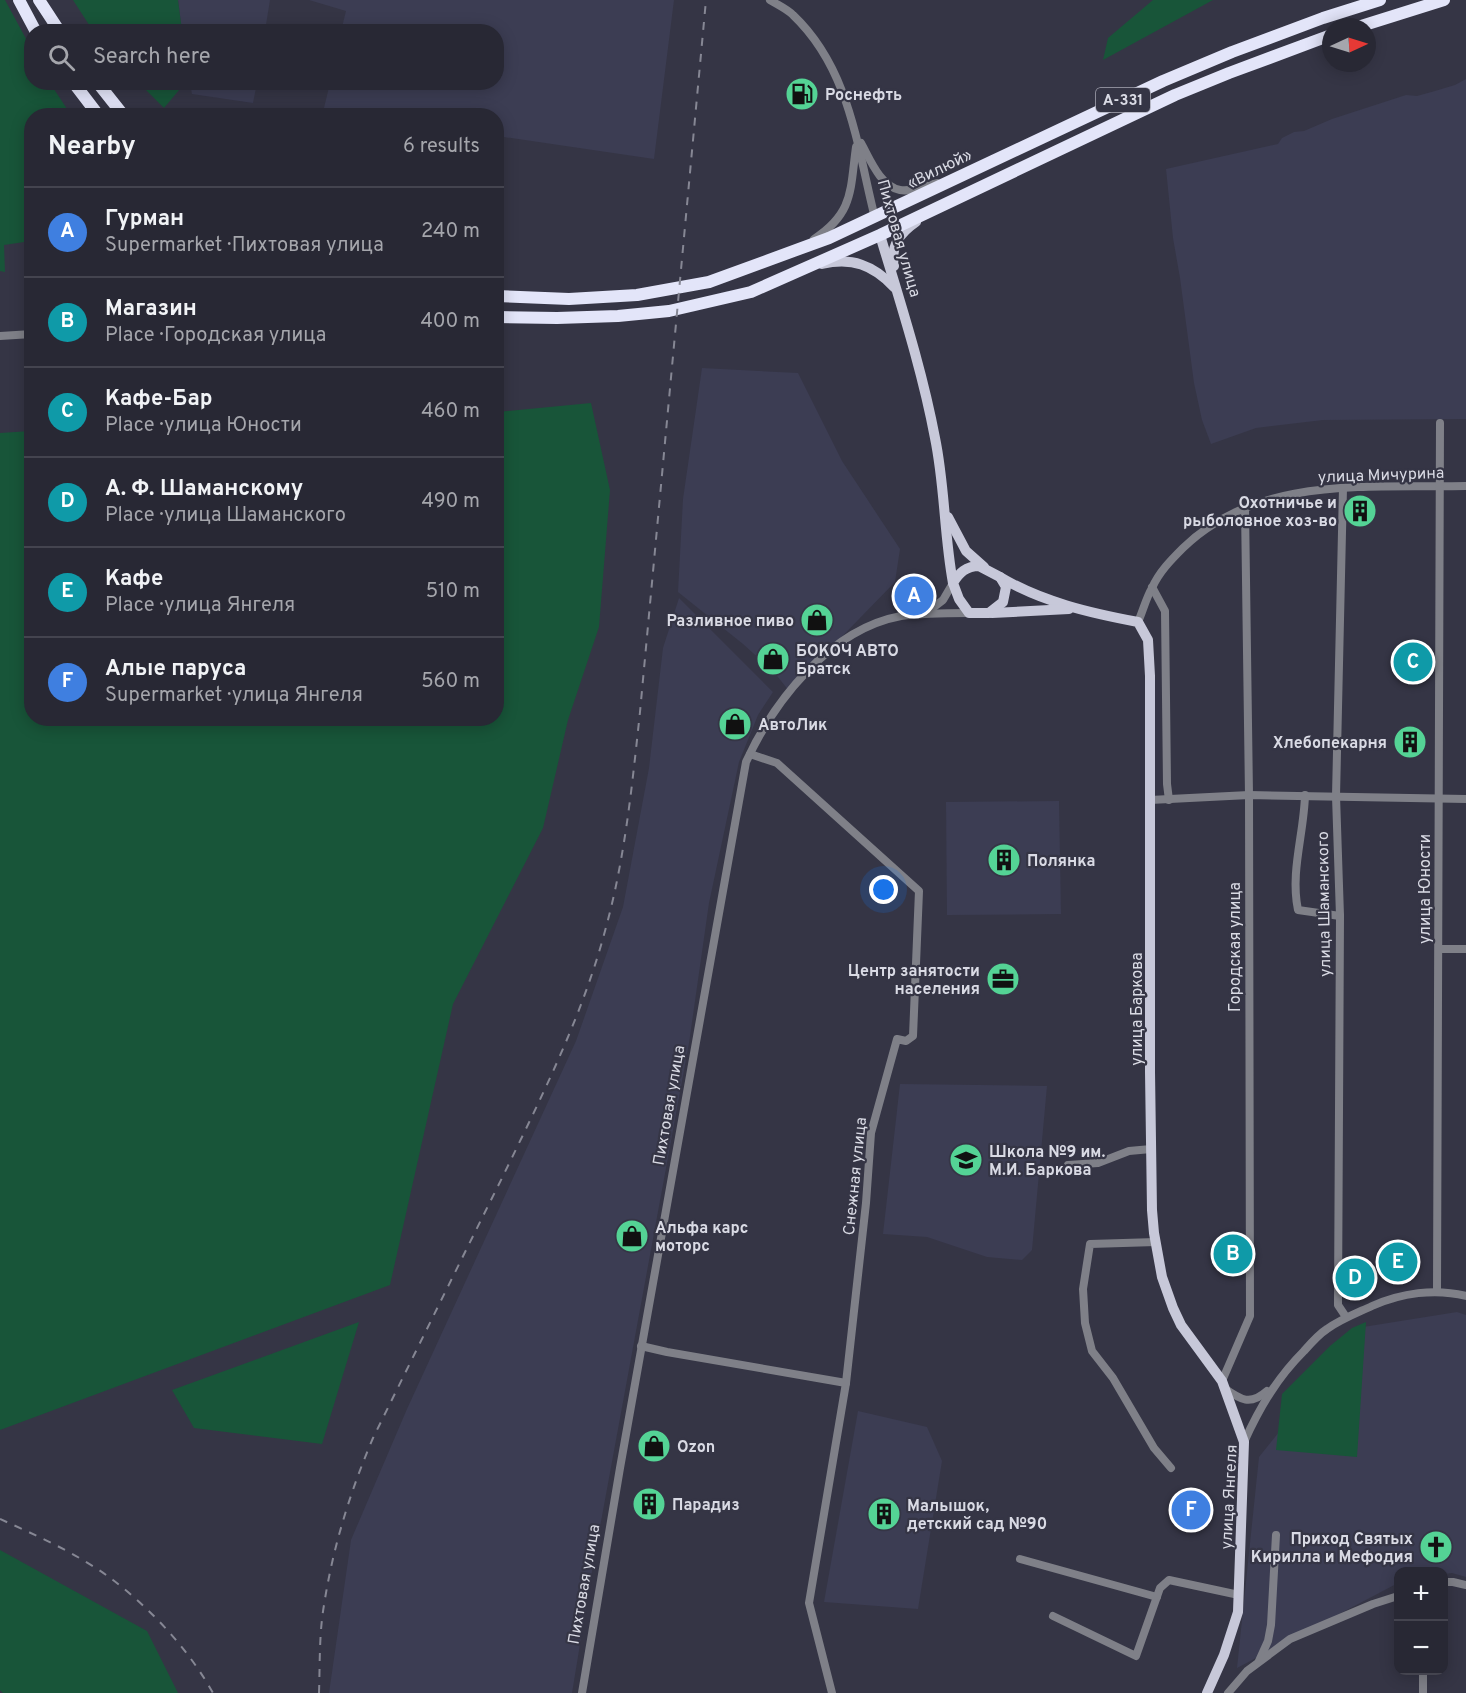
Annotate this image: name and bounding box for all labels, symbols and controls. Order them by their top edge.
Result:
north arrow [1322,18,1376,72]
search box [24,24,504,90]
icon: search [45,41,78,74]
text: Search here [93,44,211,71]
fuel station icon: Роснефть [784,76,820,112]
place label: Роснефть [825,86,902,106]
road number: А-331 [1096,88,1150,112]
text: Nearby [48,131,136,164]
text: 6 results [403,134,480,160]
street label: «Вилюй» [904,146,976,194]
street label: Пихтовая улица [872,177,924,300]
text: Гурман [105,206,184,233]
text: A [60,219,75,245]
text: 240 m [421,219,480,245]
text: Supermarket · Пихтовая улица [105,233,384,259]
text: Магазин [105,296,197,323]
text: B [61,309,74,335]
text: 400 m [420,309,480,335]
text: Place · Городская улица [105,323,326,349]
text: Кафе-Бар [105,386,213,413]
text: C [61,399,74,425]
text: 460 m [421,399,480,425]
text: Place · улица Юности [105,413,302,439]
street label: улица Мичурина [1318,464,1445,488]
text: А. Ф. Шаманскому [105,476,303,503]
text: D [60,489,75,515]
text: 490 m [422,489,480,515]
building icon: Охотничье и рыболовное хоз-во [1342,493,1378,529]
place label: Охотничье и рыболовное хоз-во [1183,494,1337,532]
text: Place · улица Шаманского [105,503,346,529]
text: Кафе [105,566,163,593]
pin: A [894,574,934,618]
text: E [61,579,74,605]
text: 510 m [426,579,480,605]
text: Place · улица Янгеля [105,593,295,619]
shop icon: Разливное пиво [799,602,835,638]
place label: Разливное пиво [666,612,794,632]
pin: C [1394,640,1432,684]
shop icon: БОКОЧ АВТО Братск [755,641,791,677]
place label: БОКОЧ АВТО Братск [796,642,899,680]
text: Алые паруса [105,656,246,683]
text: F [62,669,73,695]
text: 560 m [421,669,480,695]
text: Supermarket · улица Янгеля [105,683,363,709]
shop icon: АвтоЛик [717,706,753,742]
place label: АвтоЛик [758,716,827,736]
building icon: Хлебопекарня [1392,724,1428,760]
place label: Хлебопекарня [1273,734,1387,754]
street label: улица Шаманского [1314,831,1336,977]
street label: улица Юности [1416,834,1436,944]
building icon: Полянка [986,842,1022,878]
place label: Полянка [1027,852,1096,872]
your location [869,875,898,904]
street label: Городская улица [1226,882,1246,1012]
street label: улица Баркова [1128,952,1148,1066]
office icon: Центр занятости населения [985,961,1021,997]
place label: Центр занятости населения [848,962,980,1000]
street label: Пихтовая улица [650,1044,690,1167]
street label: Снежная улица [840,1116,872,1236]
school or university icon: Школа №9 им. М.И. Баркова [948,1142,984,1178]
place label: Школа №9 им. М.И. Баркова [989,1143,1105,1181]
shop icon: Альфа карс моторс [614,1218,650,1254]
place label: Альфа карс моторс [655,1219,748,1257]
pin: B [1214,1232,1252,1276]
pin: E [1378,1240,1418,1284]
pin: D [1336,1256,1374,1300]
shop icon: Ozon [636,1428,672,1464]
place label: Ozon [677,1438,715,1458]
street label: улица Янгеля [1217,1444,1243,1550]
building icon: Парадиз [631,1486,667,1522]
pin: F [1172,1488,1210,1532]
place label: Парадиз [672,1496,740,1516]
building icon: Малышок, детский сад №90 [866,1496,902,1532]
place label: Малышок, детский сад №90 [907,1497,1047,1535]
street label: Пихтовая улица [565,1523,605,1646]
church icon: Приход Святых Кирилла и Мефодия [1418,1529,1454,1565]
place label: Приход Святых Кирилла и Мефодия [1251,1530,1413,1568]
map controls [1394,1567,1448,1675]
button: + [1394,1567,1448,1621]
button: − [1394,1621,1448,1675]

